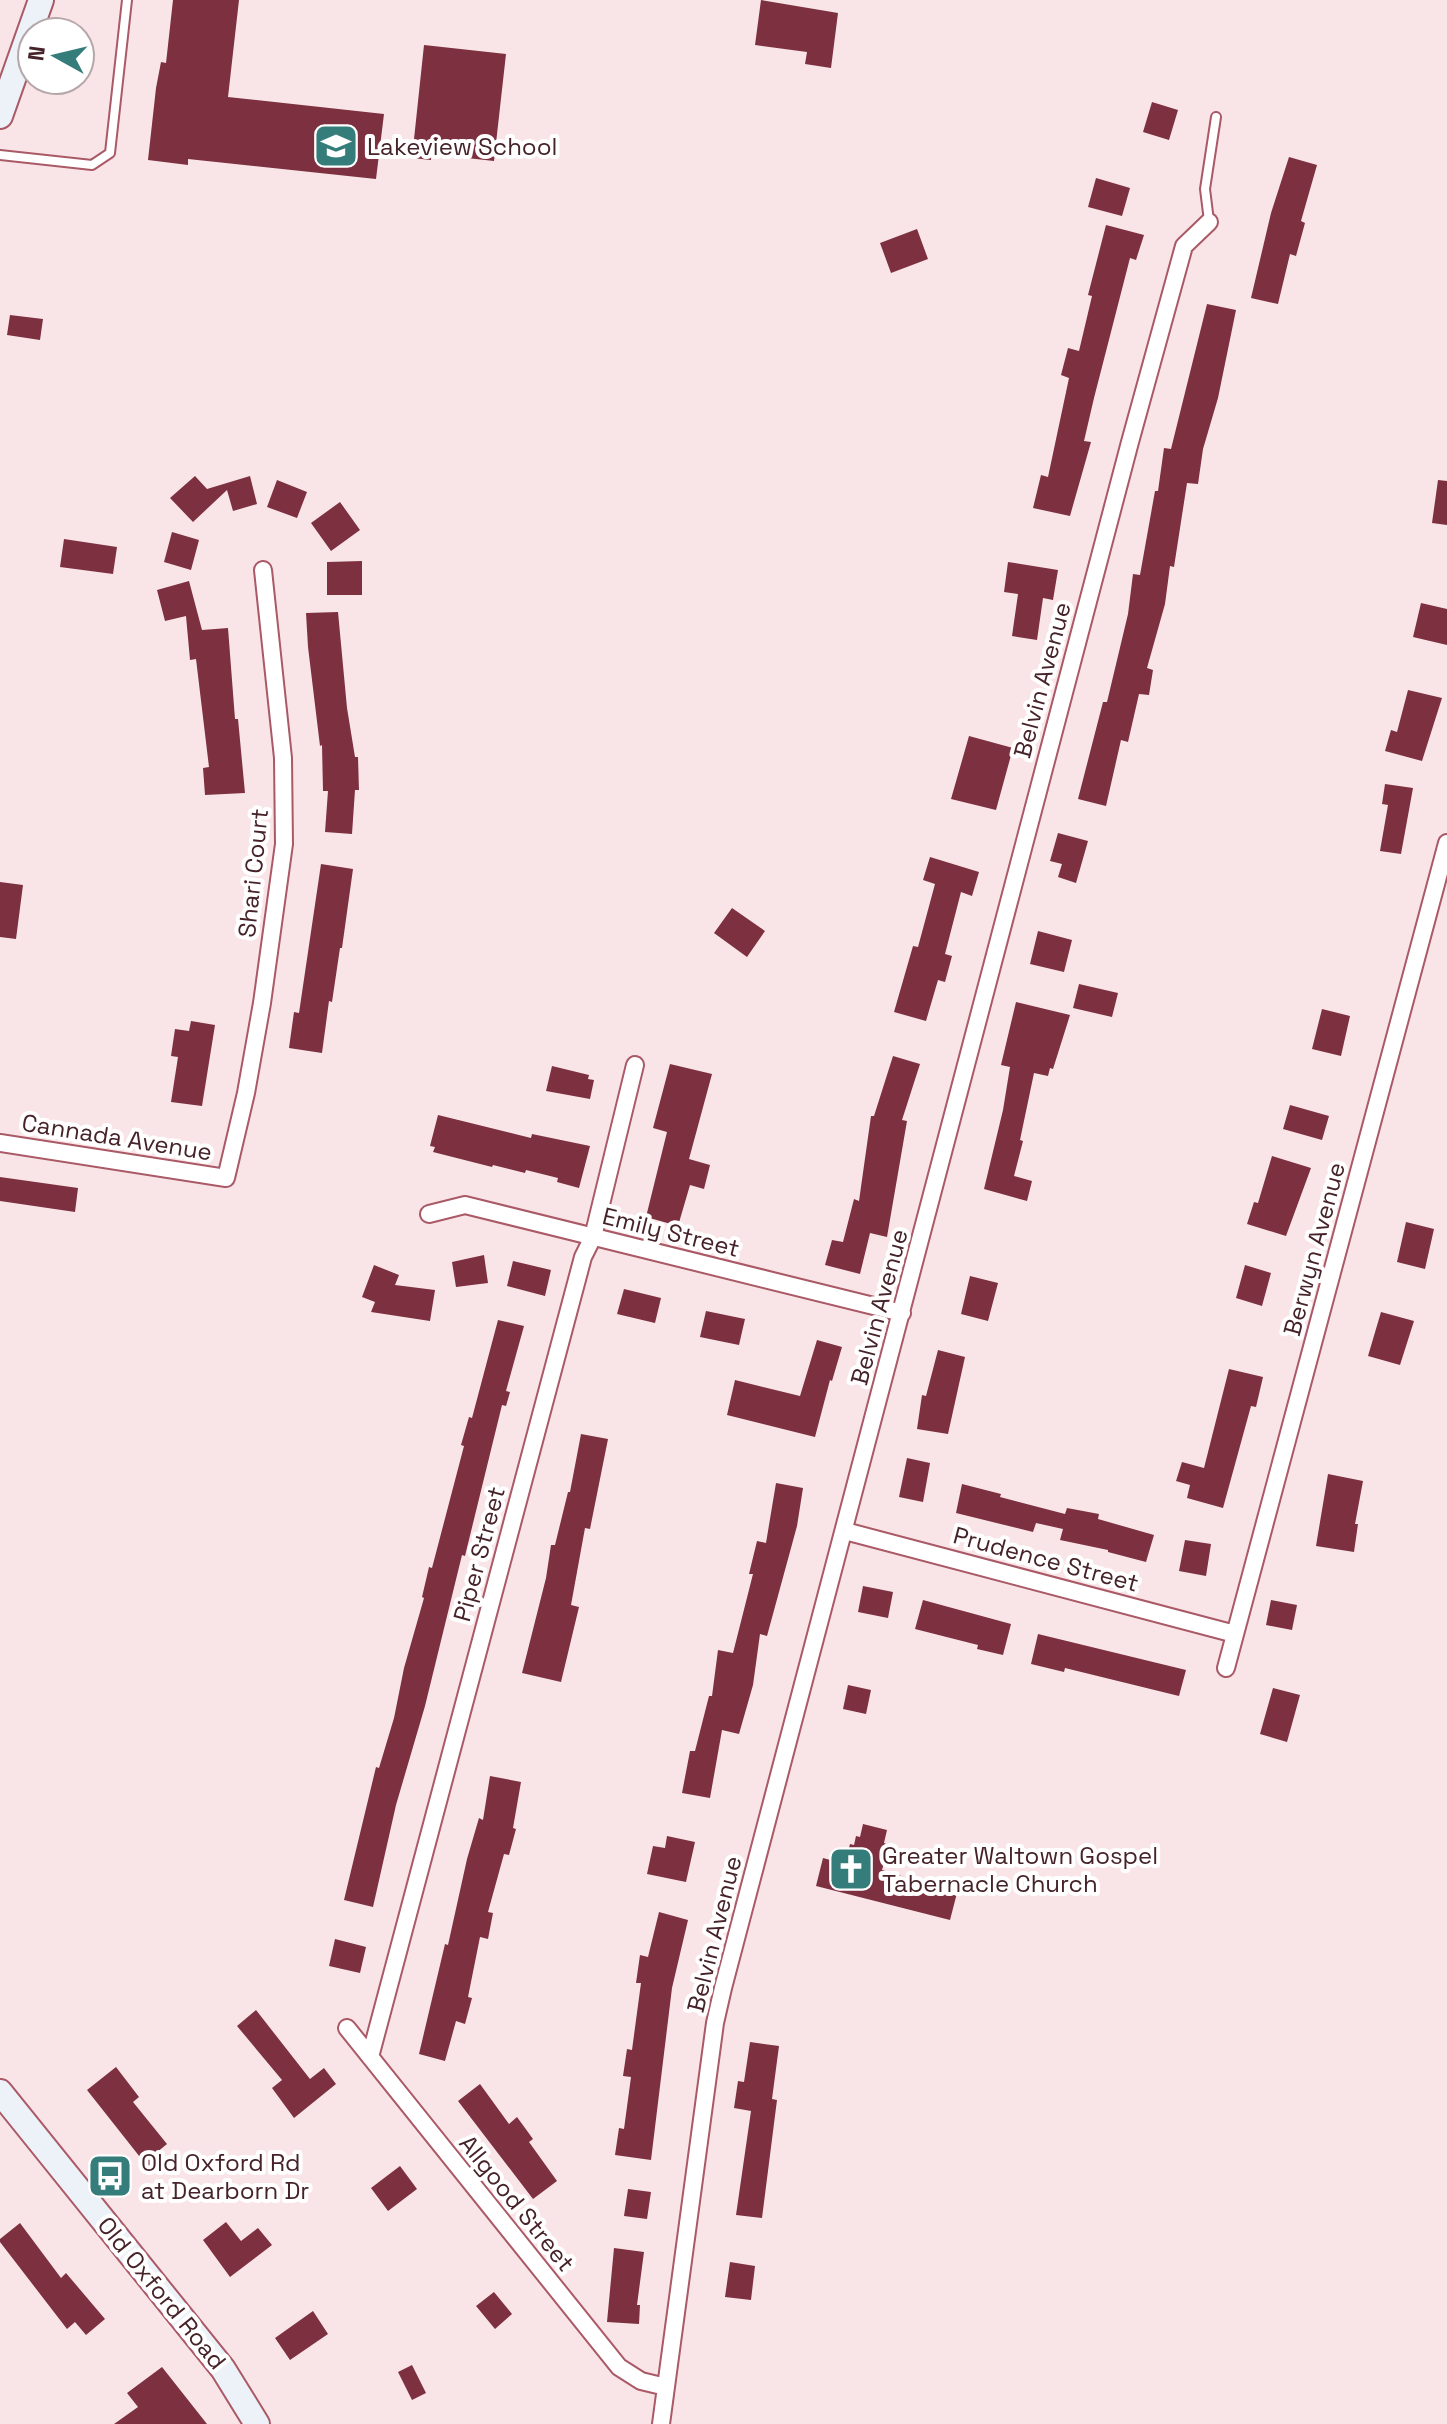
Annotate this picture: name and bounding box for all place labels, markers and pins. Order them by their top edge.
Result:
school or university icon: Lakeview School [312,122,360,170]
place label: Lakeview School [367,131,557,162]
place label: Greater Waltown Gospel Tabernacle Church [882,1840,1158,1899]
church icon: Greater Waltown Gospel Tabernacle Church [827,1845,875,1893]
place label: Old Oxford Rd at Dearborn Dr [141,2147,309,2206]
bus stop icon: Old Oxford Rd at Dearborn Dr [86,2152,134,2200]

